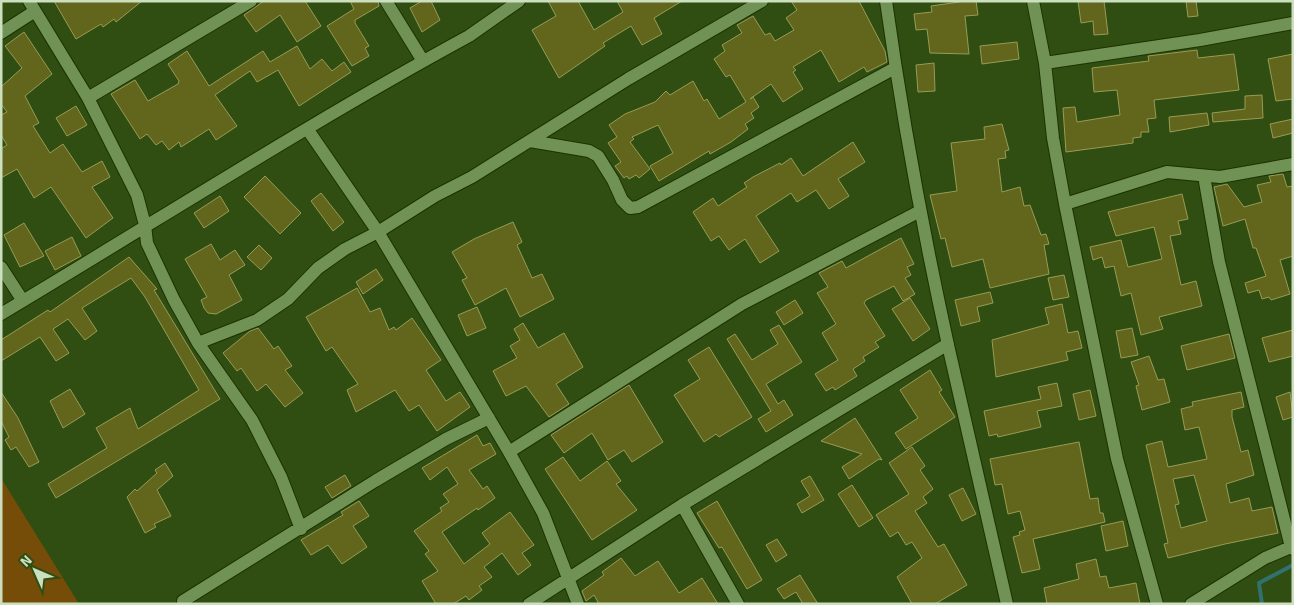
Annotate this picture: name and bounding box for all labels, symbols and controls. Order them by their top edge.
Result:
north arrow [10,545,60,595]
text: N [17,552,36,571]

